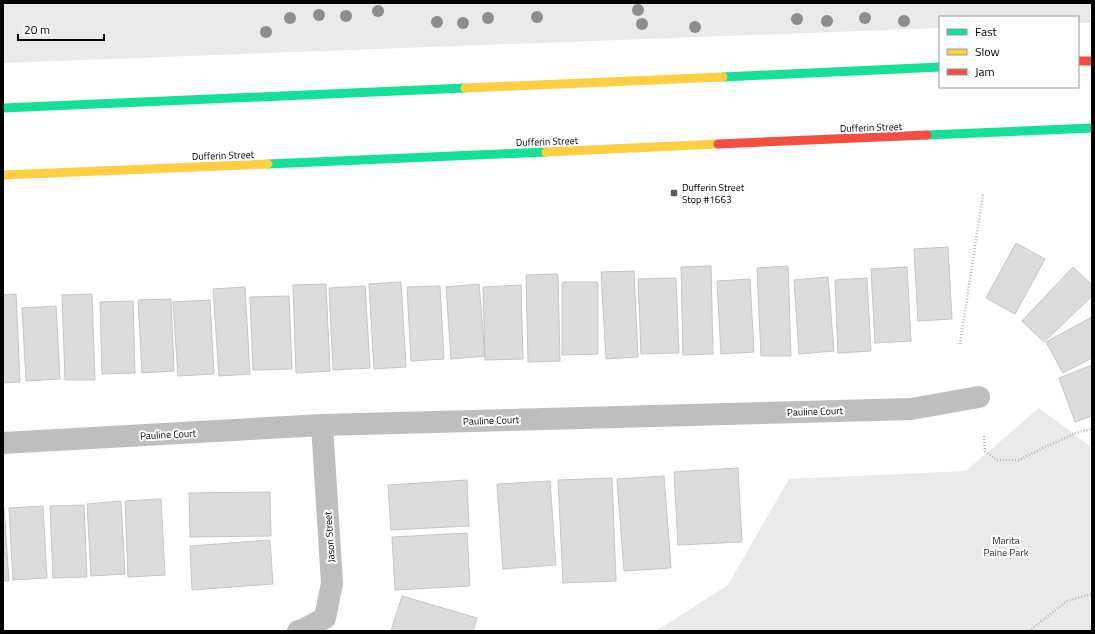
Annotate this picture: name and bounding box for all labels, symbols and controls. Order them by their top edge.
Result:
scale bar [18,16,104,42]
legend [939,16,1079,88]
text: 20 m [24,20,50,39]
text: Fast [975,22,998,41]
text: Slow [975,42,1000,61]
text: Jam [975,62,995,81]
street label: Dufferin Street [840,119,903,136]
street label: Dufferin Street [516,133,579,150]
street label: Dufferin Street [192,147,255,164]
place label: Dufferin Street Stop #1663 [682,180,745,207]
marker: Dufferin Street Stop #1663 [669,188,679,198]
street label: Pauline Court [787,403,844,420]
street label: Pauline Court [463,412,520,429]
street label: Pauline Court [140,426,197,443]
street label: Jason Street [320,510,339,563]
park label: Marita Paine Park [984,533,1029,560]

